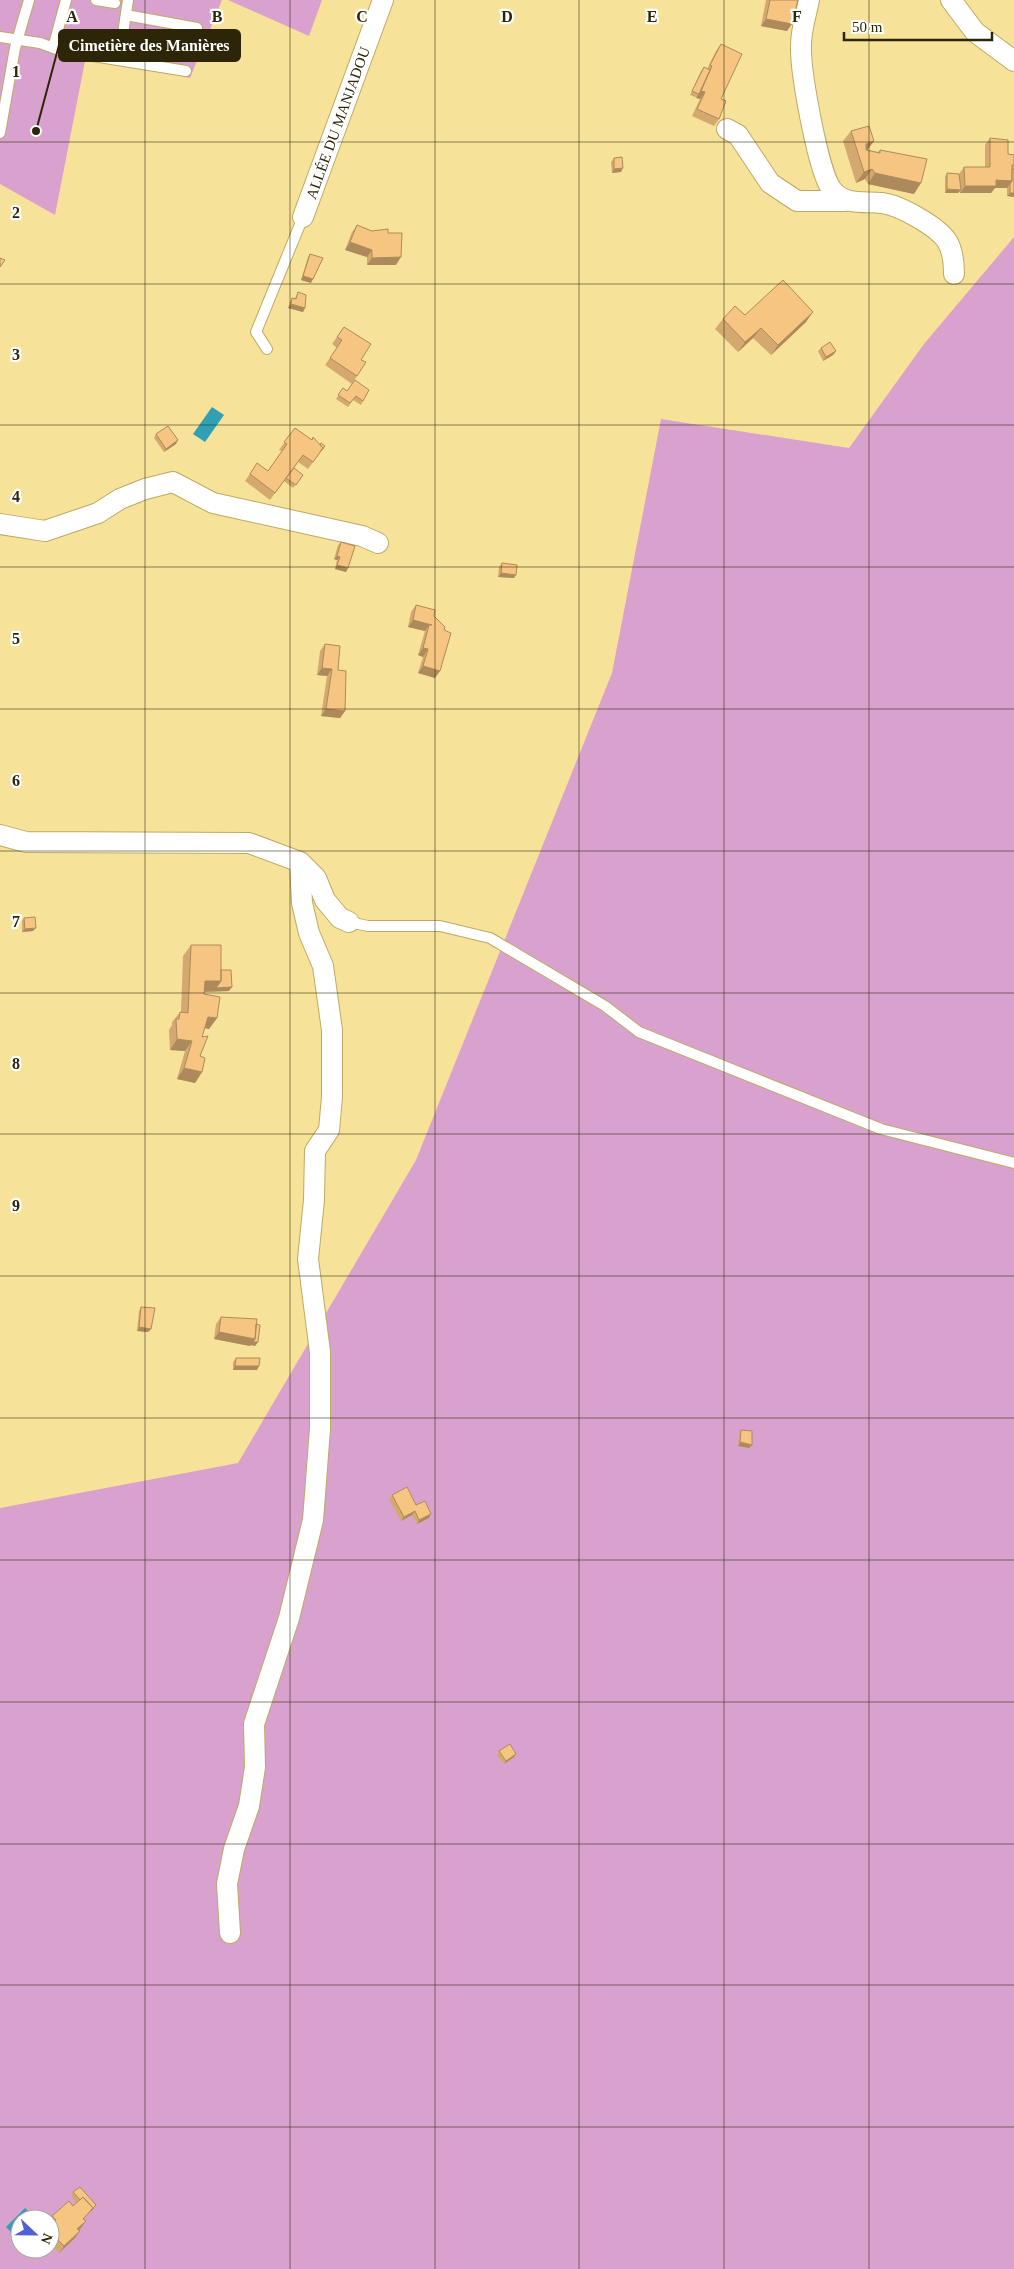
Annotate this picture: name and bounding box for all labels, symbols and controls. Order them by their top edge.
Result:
text: A [66,8,78,25]
text: B [212,8,223,25]
text: C [356,8,368,25]
text: D [501,8,513,25]
text: E [647,8,657,25]
text: F [792,8,802,25]
scale bar [844,10,992,42]
text: 50 m [852,19,883,35]
callout: Cimetière des Manières [59,30,240,61]
text: Cimetière des Manières [68,37,230,54]
street label: ALLÉE DU MANJADOU [303,45,373,201]
text: 1 [12,63,20,80]
text: 2 [12,204,20,221]
text: 3 [12,346,20,363]
text: 4 [12,488,20,505]
text: 5 [12,630,20,647]
text: 6 [12,772,20,789]
text: 7 [12,913,20,930]
text: 8 [12,1055,20,1072]
text: 9 [12,1197,20,1214]
north arrow [10,2209,60,2259]
text: N [38,2231,55,2246]

